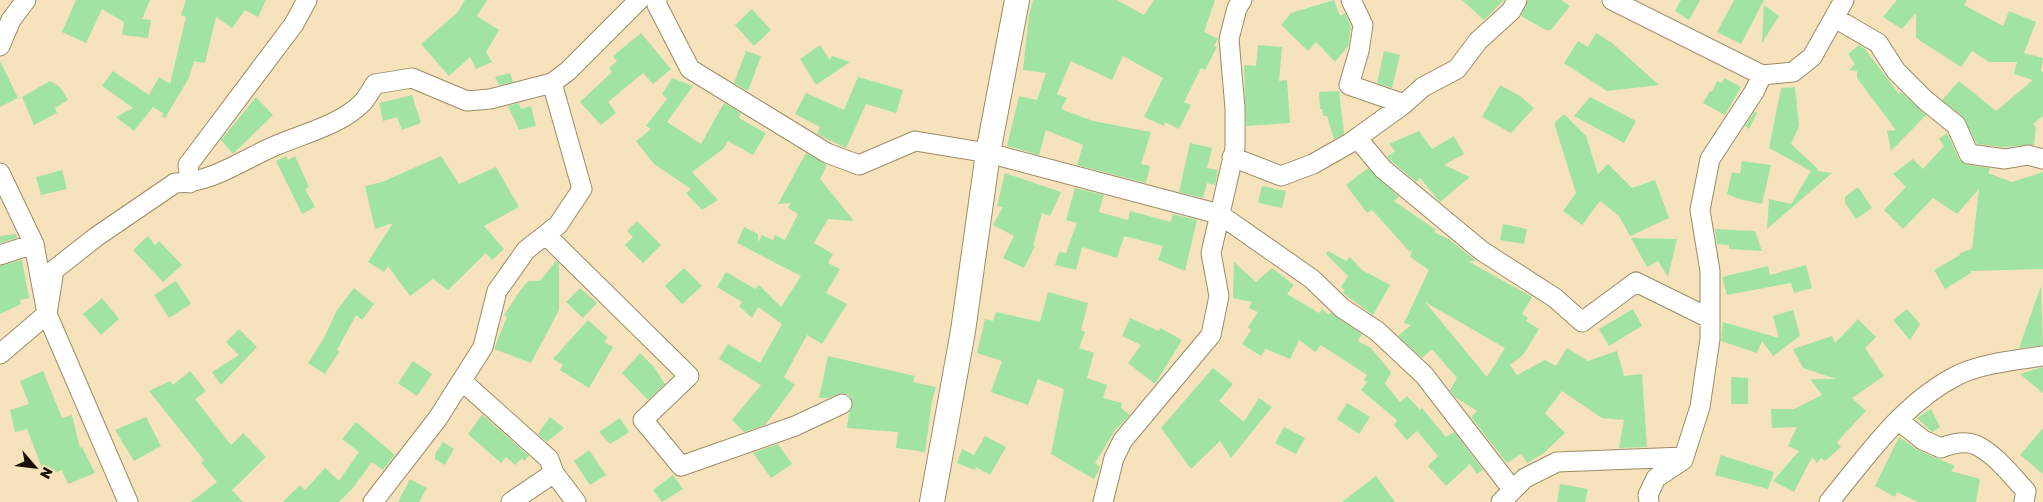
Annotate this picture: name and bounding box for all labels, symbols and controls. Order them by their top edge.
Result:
north arrow [10,442,60,492]
text: N [37,465,57,482]

